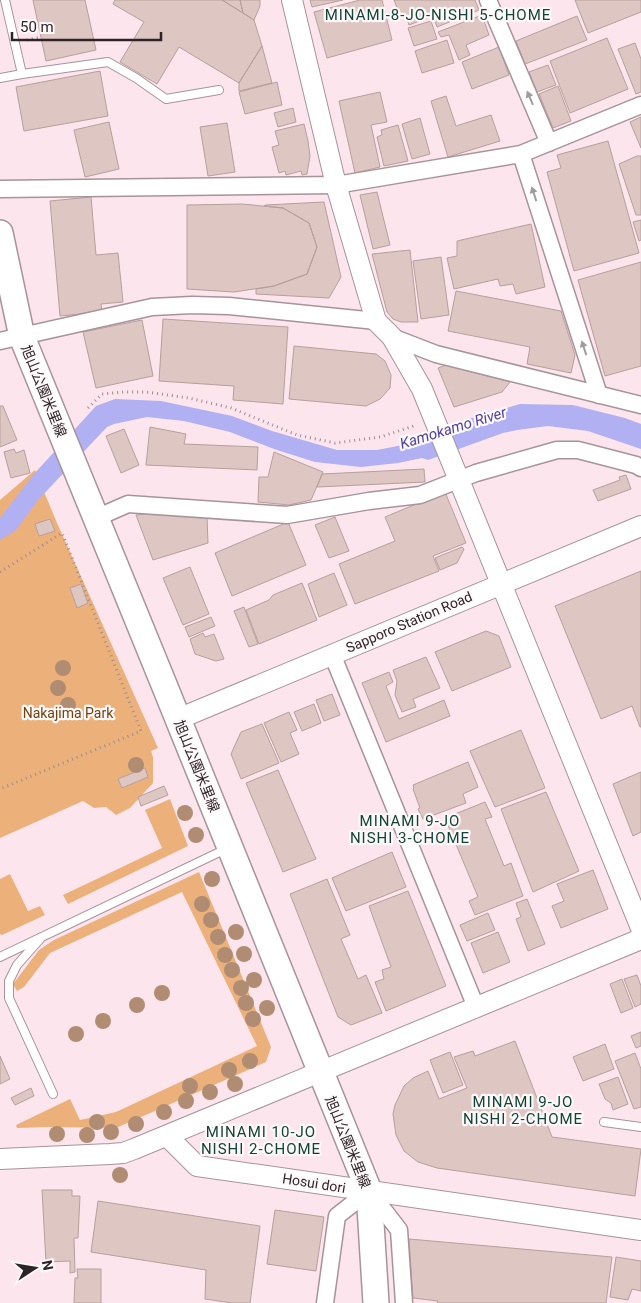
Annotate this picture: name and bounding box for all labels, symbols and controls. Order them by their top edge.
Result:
district label: MINAMI-8-JO-NISHI 5-CHOME [325,6,551,24]
scale bar [12,10,161,42]
text: 50 m [20,18,54,36]
one-way arrow [526,90,534,105]
one-way arrow [530,186,537,201]
one-way arrow [580,341,588,356]
street label: 旭山公園米里線 [18,343,70,439]
water label: Kamokamo River [398,403,509,453]
street label: Sapporo Station Road [344,588,474,656]
park label: Nakajima Park [23,705,114,721]
street label: 旭山公園米里線 [171,718,223,814]
district label: MINAMI 9-JO NISHI 3-CHOME [350,812,470,847]
district label: MINAMI 9-JO NISHI 2-CHOME [463,1093,583,1128]
street label: 旭山公園米里線 [322,1094,374,1190]
district label: MINAMI 10-JO NISHI 2-CHOME [201,1123,321,1158]
street label: Hosui dori [281,1170,347,1196]
north arrow [10,1243,60,1293]
text: N [39,1259,57,1272]

